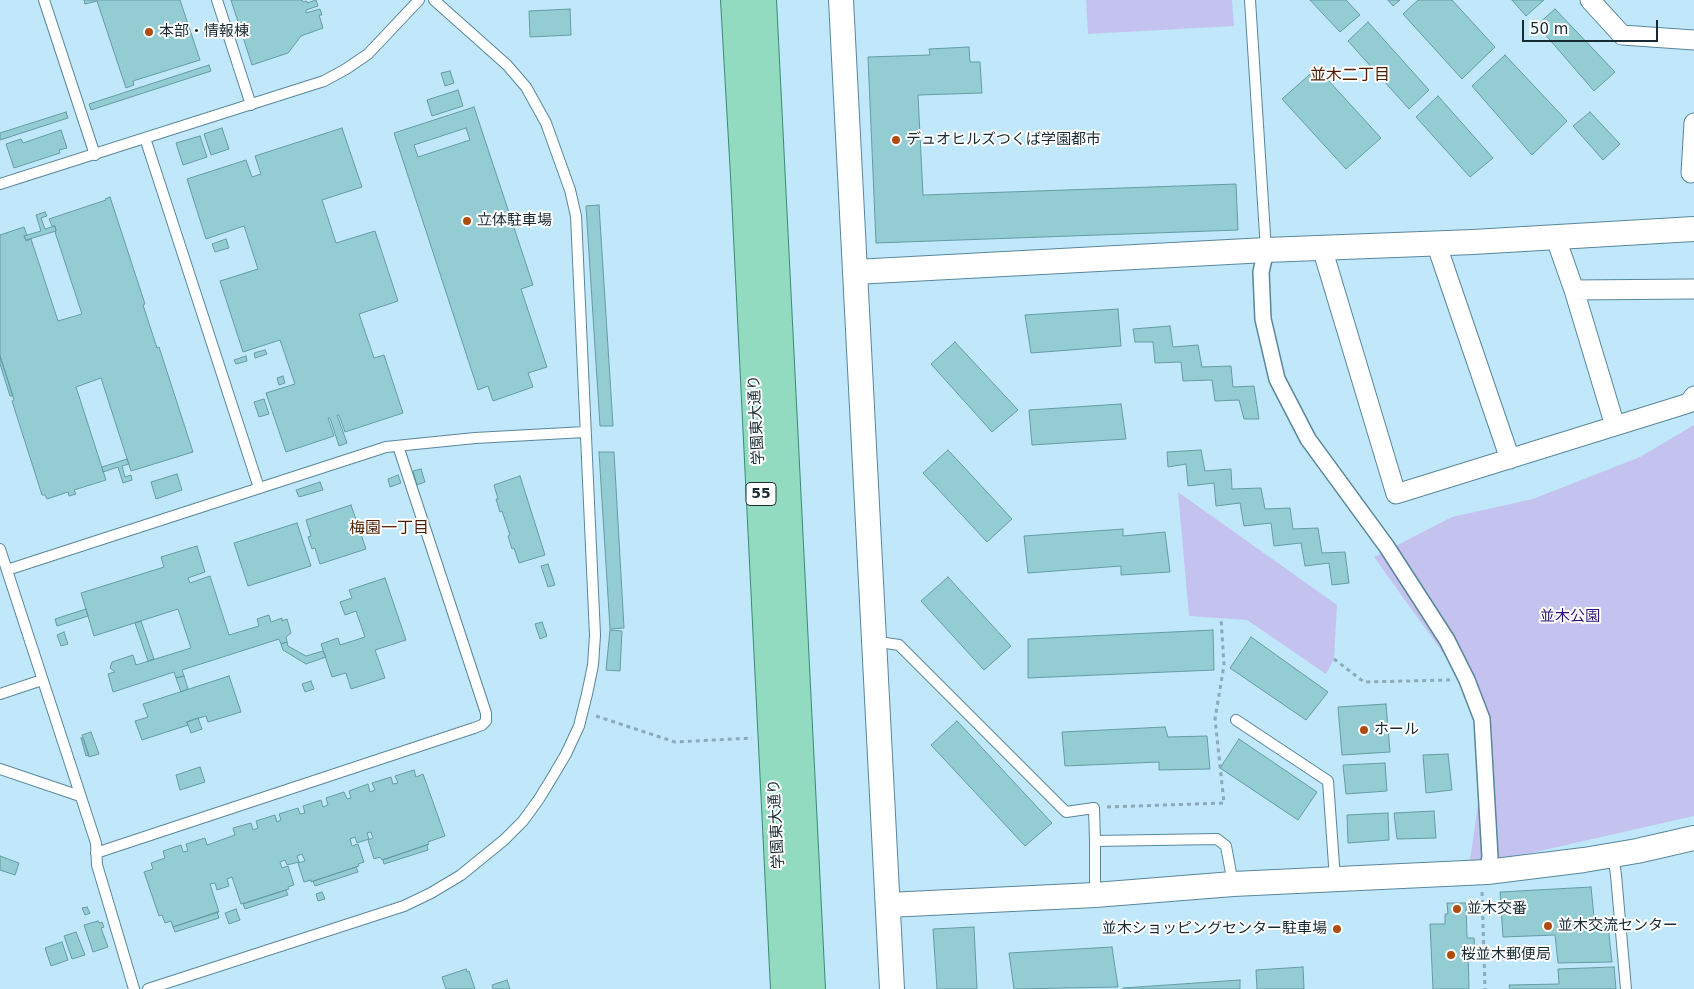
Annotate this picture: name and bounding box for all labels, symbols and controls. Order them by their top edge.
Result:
scale bar [1524,10,1660,42]
text: 50 m [1530,20,1568,38]
place label: 本部・情報棟 [159,23,249,41]
marker: 本部・情報棟 [143,26,155,38]
district label: 並木二丁目 [1310,66,1390,86]
place label: デュオヒルズつくば学園都市 [906,131,1101,149]
marker: デュオヒルズつくば学園都市 [890,134,902,146]
place label: 立体駐車場 [477,212,552,230]
marker: 立体駐車場 [461,215,473,227]
street label: 学園東大通り [746,375,768,465]
road number: 55 [746,482,776,506]
district label: 梅園一丁目 [349,519,429,539]
park label: 並木公園 [1540,608,1600,626]
place label: ホール [1374,721,1419,739]
marker: ホール [1358,724,1370,736]
street label: 学園東大通り [766,779,788,869]
place label: 並木交番 [1467,900,1527,918]
marker: 並木交番 [1451,903,1463,915]
place label: 並木交流センター [1558,917,1678,935]
place label: 並木ショッピングセンター駐車場 [1102,920,1327,938]
marker: 並木交流センター [1542,920,1554,932]
marker: 並木ショッピングセンター駐車場 [1331,923,1343,935]
place label: 桜並木郵便局 [1461,946,1551,964]
marker: 桜並木郵便局 [1445,949,1457,961]

